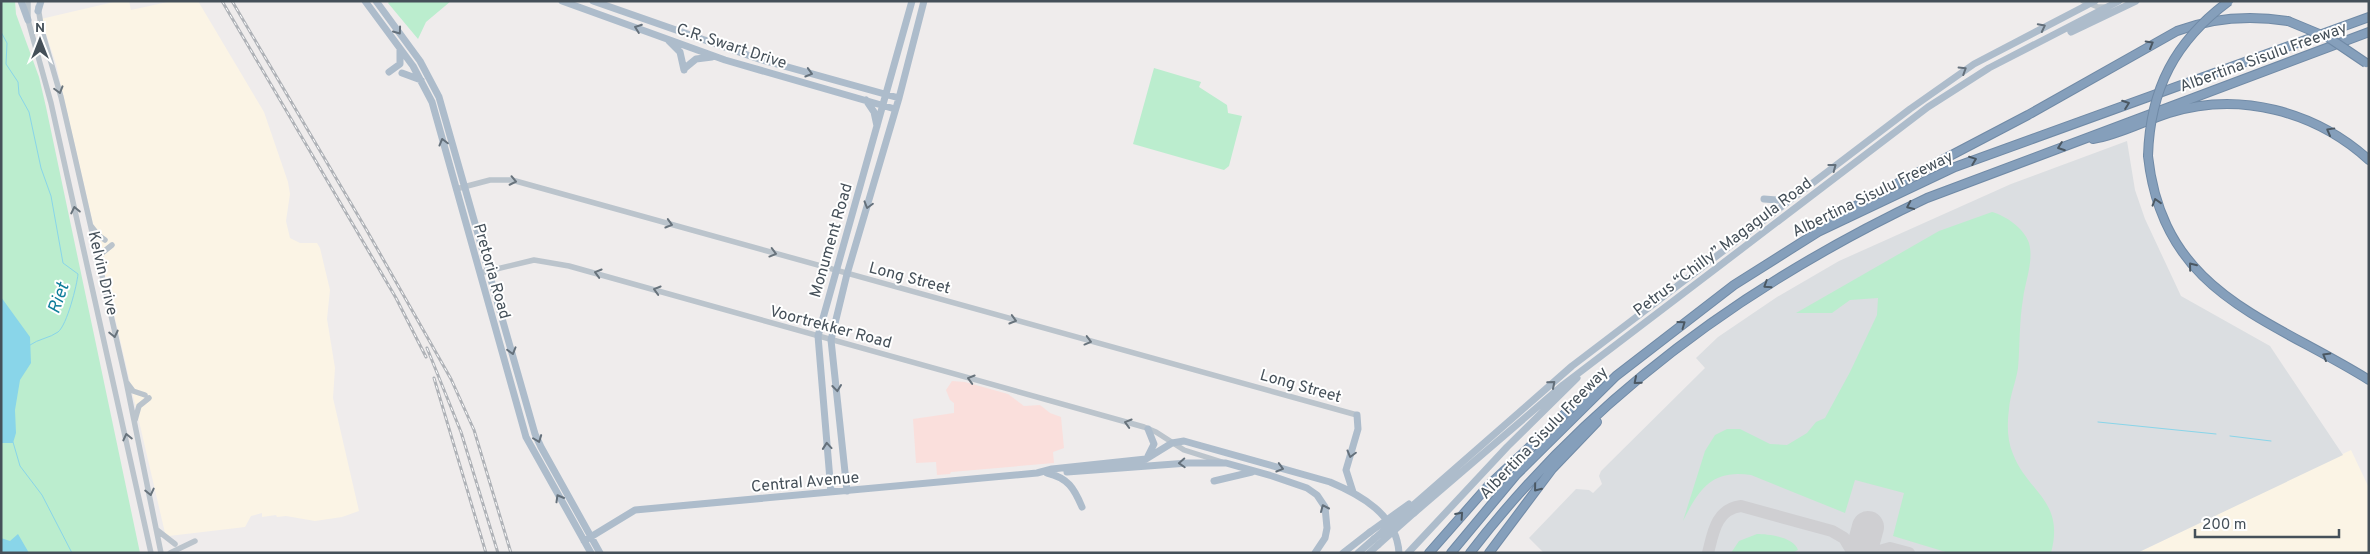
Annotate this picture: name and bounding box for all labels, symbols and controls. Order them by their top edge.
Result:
north arrow [15,15,65,65]
street label: Albertina Sisulu Freeway [2177,18,2350,97]
text: N [35,20,45,37]
street label: C.R. Swart Drive [674,20,789,74]
one-way arrow [2037,23,2046,34]
one-way arrow [634,24,643,34]
one-way arrow [392,25,401,35]
one-way arrow [2144,41,2153,51]
one-way arrow [1958,67,1967,77]
one-way arrow [804,68,813,78]
one-way arrow [54,85,64,94]
one-way arrow [2121,100,2130,110]
one-way arrow [2326,127,2335,137]
one-way arrow [438,137,449,146]
one-way arrow [2057,141,2066,151]
street label: Albertina Sisulu Freeway [1789,147,1957,243]
one-way arrow [1969,156,1977,166]
one-way arrow [1827,165,1836,173]
street label: Petrus “Chilly” Magagula Road [1630,174,1816,321]
one-way arrow [508,175,517,186]
street label: Monument Road [806,181,858,300]
one-way arrow [2152,198,2162,207]
one-way arrow [863,200,874,209]
one-way arrow [1906,200,1915,211]
one-way arrow [71,205,81,214]
one-way arrow [665,218,674,229]
street label: Pretoria Road [468,221,514,322]
street label: Kelvin Drive [83,229,121,318]
one-way arrow [769,247,778,258]
street label: Long Street [866,258,953,299]
one-way arrow [2189,262,2198,271]
one-way arrow [594,269,603,279]
water label: Riet [43,278,76,317]
one-way arrow [1764,278,1773,288]
one-way arrow [653,285,661,295]
street label: Voortrekker Road [767,302,894,354]
one-way arrow [1008,314,1017,325]
one-way arrow [1676,321,1686,330]
one-way arrow [109,329,119,337]
one-way arrow [1084,335,1092,346]
one-way arrow [506,346,516,354]
one-way arrow [2323,352,2332,362]
street label: Albertina Sisulu Freeway [1476,363,1613,504]
street label: Long Street [1257,366,1344,408]
one-way arrow [968,375,976,385]
one-way arrow [1633,375,1642,384]
one-way arrow [1547,381,1556,390]
one-way arrow [831,384,842,392]
one-way arrow [1124,418,1132,428]
one-way arrow [122,432,133,441]
one-way arrow [532,435,542,443]
one-way arrow [822,442,833,450]
one-way arrow [1346,449,1356,457]
one-way arrow [1178,458,1186,469]
one-way arrow [1275,463,1284,473]
street label: Central Avenue [750,468,860,498]
one-way arrow [1534,482,1542,491]
one-way arrow [144,488,155,497]
one-way arrow [556,495,566,504]
one-way arrow [1319,504,1330,513]
scale bar [2195,506,2339,538]
one-way arrow [1454,512,1463,521]
text: 200 m [2202,516,2247,535]

